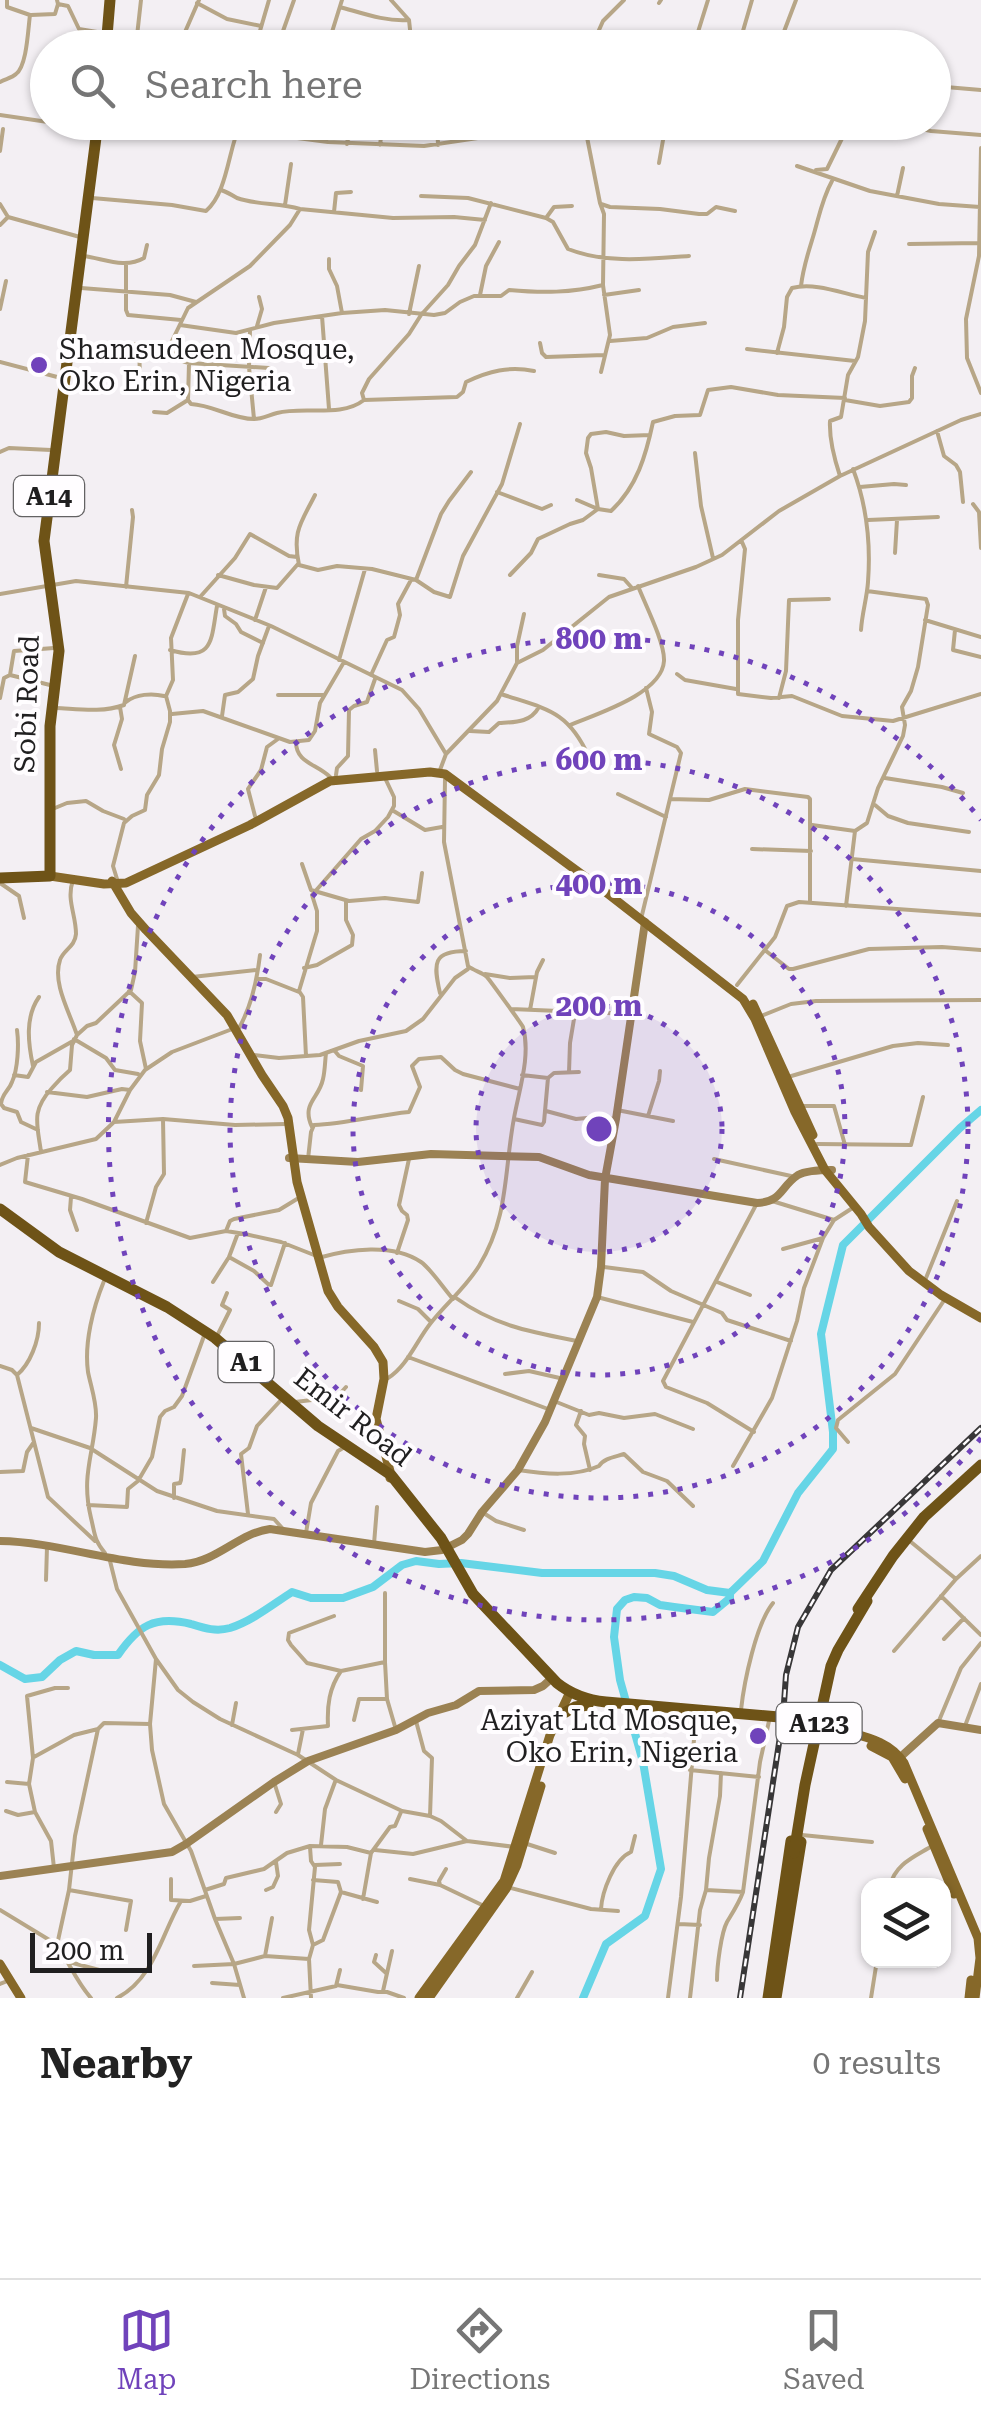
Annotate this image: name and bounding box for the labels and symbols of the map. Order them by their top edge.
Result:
place label: Shamsudeen Mosque, Oko Erin, Nigeria [59,333,354,398]
marker: Shamsudeen Mosque, Oko Erin, Nigeria [28,354,50,376]
road number: A14 [14,476,84,516]
text: 800 m [556,621,643,656]
street label: Sobi Road [8,634,46,774]
text: 600 m [556,742,643,777]
text: 400 m [556,866,643,901]
text: 200 m [556,988,643,1023]
centre of rings [581,1111,617,1147]
road number: A1 [218,1342,274,1382]
street label: Emir Road [288,1361,418,1473]
road number: A123 [776,1703,862,1743]
place label: Aziyat Ltd Mosque, Oko Erin, Nigeria [481,1704,738,1769]
marker: Aziyat Ltd Mosque, Oko Erin, Nigeria [747,1725,769,1747]
scale bar [30,1928,152,1972]

